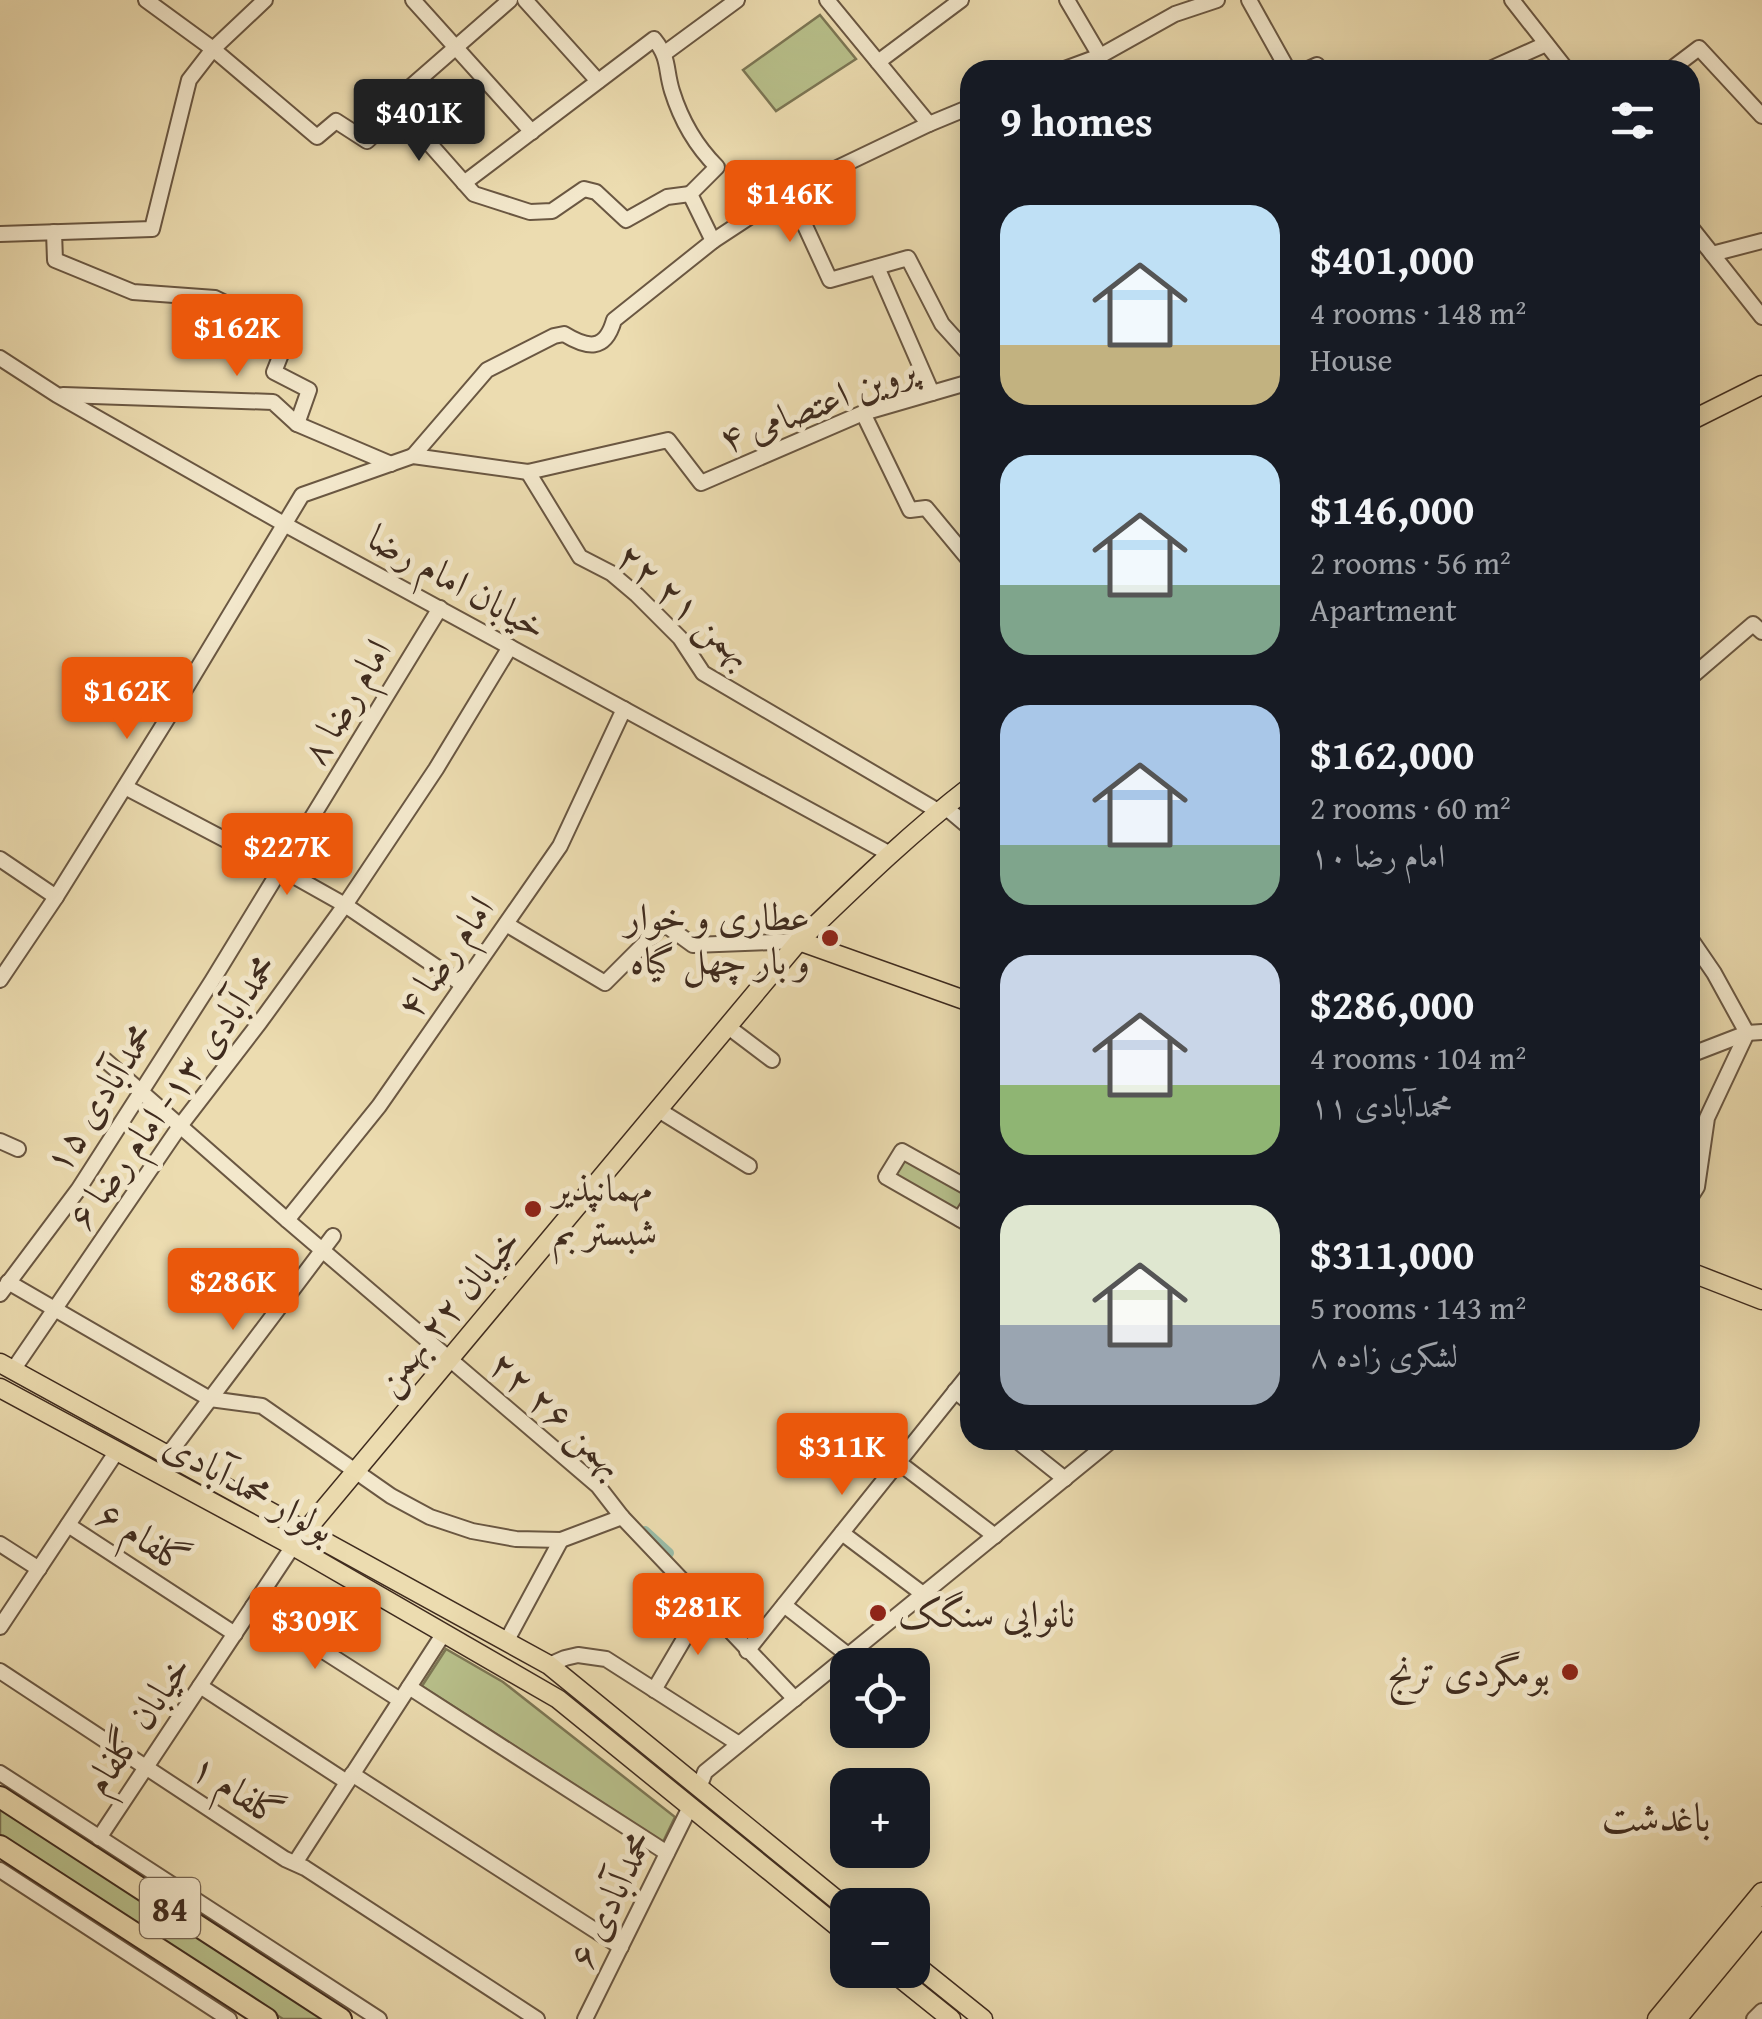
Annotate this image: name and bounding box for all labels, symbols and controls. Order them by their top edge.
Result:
pin: $401K [349,79,489,164]
text: $401K [376,88,462,135]
text: 9 homes [1000,90,1153,151]
icon: filters [1605,93,1660,148]
pin: $146K [720,160,860,245]
text: $146K [747,169,833,216]
text: $401,000 [1310,228,1474,289]
icon: home [1080,245,1200,365]
text: 4 rooms · 148 m² [1310,289,1526,336]
pin: $162K [167,294,307,379]
text: $162K [194,303,280,350]
text: House [1310,336,1393,383]
street label: پروین اعتصامی ۴ [710,339,927,466]
text: $146,000 [1310,478,1474,539]
icon: home [1080,495,1200,615]
street label: خیابان امام رضا [356,509,558,658]
street label: ۲۲ بهمن ۲۱ [605,528,767,680]
text: 2 rooms · 56 m² [1310,539,1511,586]
text: Apartment [1310,586,1457,633]
street label: امام رضا ۸ [285,627,410,778]
pin: $162K [57,657,197,742]
text: $162K [84,666,170,713]
text: $162,000 [1310,723,1474,784]
icon: home [1080,745,1200,865]
text: 2 rooms · 60 m² [1310,784,1511,831]
pin: $227K [217,813,357,898]
text: $227K [244,822,330,869]
text: امام رضا ۱۰ [1310,832,1445,879]
street label: امام رضا ۴ [381,883,512,1032]
place label: عطاری و خوار و بار چهل گیاه [621,888,810,988]
marker: عطاری و خوار و بار چهل گیاه [819,927,841,949]
street label: محمدآبادی ۱۳- امام رضا ۶ [52,942,295,1244]
text: $286,000 [1310,973,1474,1034]
icon: home [1080,995,1200,1115]
street label: محمدآبادی ۱۵ [29,1011,167,1183]
text: 4 rooms · 104 m² [1310,1034,1526,1081]
text: محمدآبادی ۱۱ [1310,1082,1452,1129]
place label: مهمانپذیر شبستر بم [549,1159,657,1265]
marker: مهمانپذیر شبستر بم [522,1198,544,1220]
street label: خیابان ۲۲ بهمن [359,1214,533,1406]
text: $311,000 [1310,1223,1474,1284]
icon: home [1080,1245,1200,1365]
pin: $286K [163,1248,303,1333]
text: $286K [190,1257,276,1304]
text: 5 rooms · 143 m² [1310,1284,1526,1331]
text: لشکری زاده ٨ [1310,1332,1458,1379]
street label: ۲۲ بهمن ۲۶ [477,1336,639,1490]
pin: $311K [772,1413,912,1498]
street label: بولوار محمدآبادی [154,1416,346,1556]
text: $311K [799,1422,885,1469]
street label: گلفام ۶ [83,1485,201,1592]
pin: $281K [628,1573,768,1658]
text: $281K [655,1582,741,1629]
place label: نانوایی سنگک [898,1585,1075,1641]
pin: $309K [245,1587,385,1672]
text: $309K [272,1596,358,1643]
marker: نانوایی سنگک [867,1602,889,1624]
street label: خیابان گلفام [68,1643,209,1809]
place label: بومگردی ترنج [1388,1644,1550,1705]
map controls [830,1648,930,1988]
button: locate [830,1648,930,1748]
marker: بومگردی ترنج [1559,1661,1581,1683]
street label: گلفام ۱ [177,1738,295,1845]
button: + [830,1768,930,1868]
district label: باغدشت [1601,1787,1711,1846]
street label: محمدآبادی ۶ [552,1821,666,1977]
road number: 84 [140,1878,200,1938]
button: − [830,1888,930,1988]

